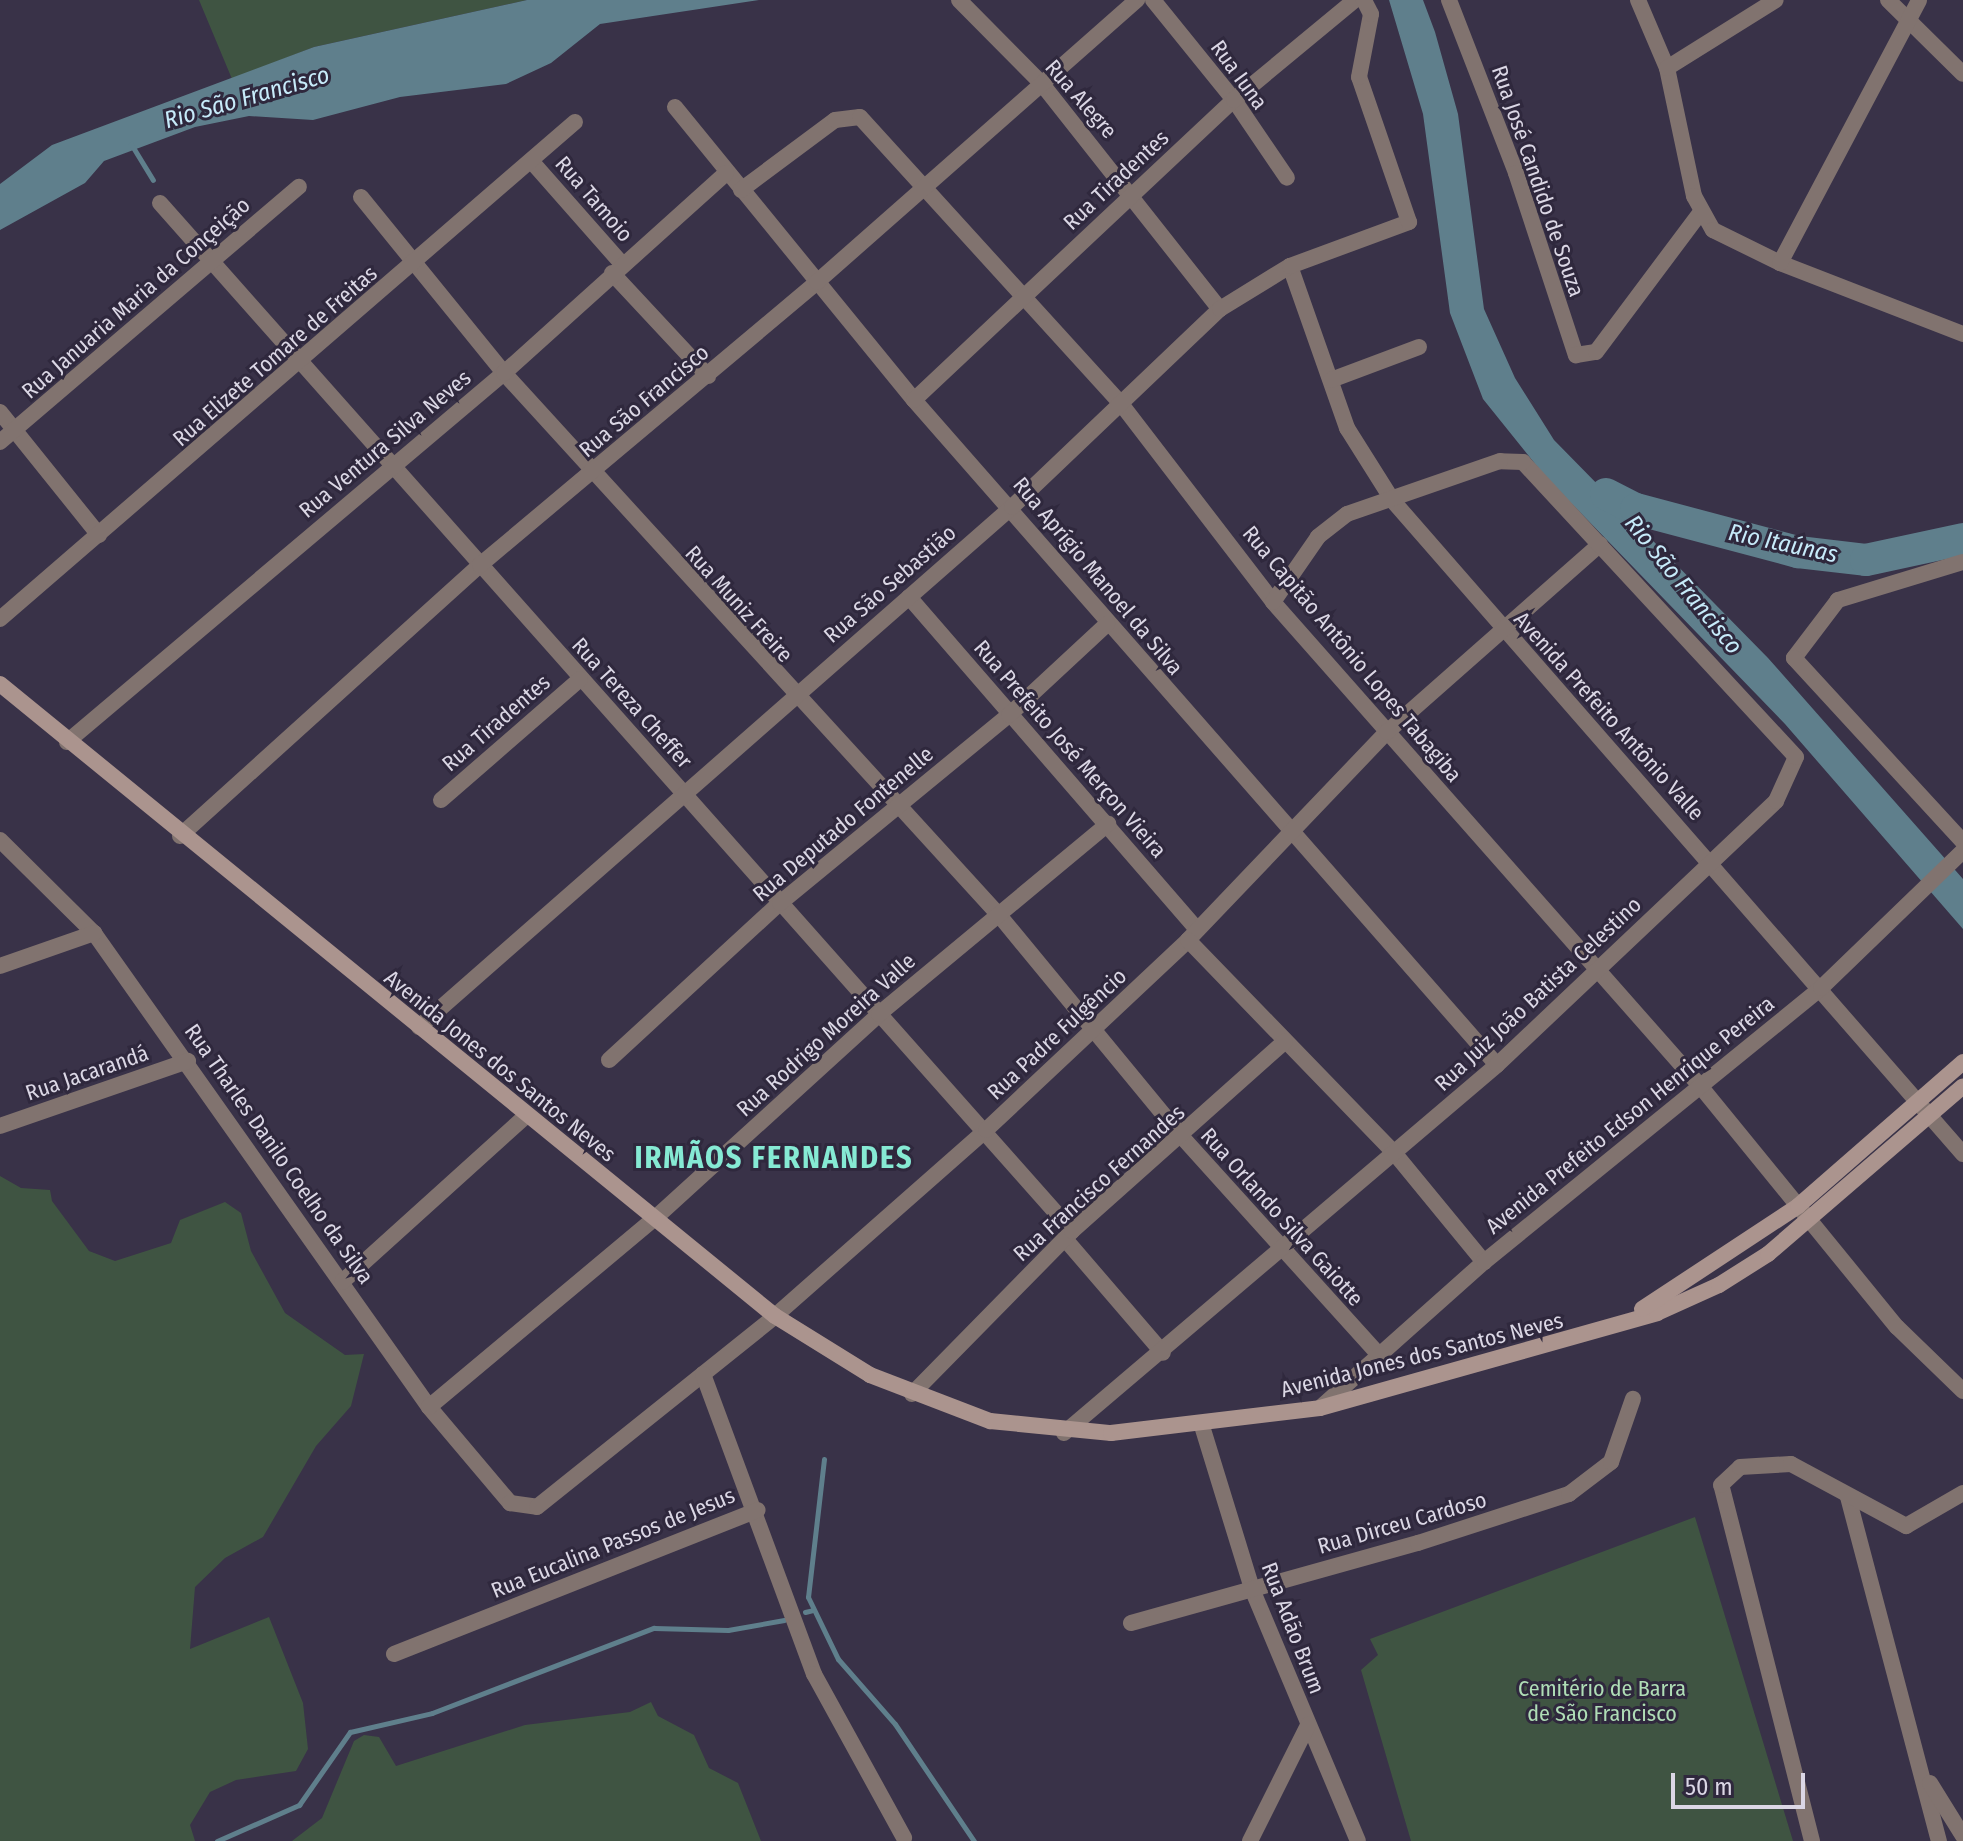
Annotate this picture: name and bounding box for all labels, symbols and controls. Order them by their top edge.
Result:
street label: Rua Iuna [1205,35,1273,115]
street label: Rua Alegre [1040,54,1122,144]
water label: Rio São Francisco [161,61,333,135]
street label: Rua José Candido de Souza [1486,62,1590,300]
street label: Rua Tiradentes [1058,125,1174,235]
street label: Rua Tamoio [550,151,638,247]
street label: Rua Januaria Maria da Conçeição [17,192,255,404]
street label: Rua Elizete Tomare de Freitas [168,260,382,452]
street label: Rua São Francisco [574,339,714,463]
street label: Rua Ventura Silva Neves [294,365,476,523]
street label: Rua Aprígio Manoel da Silva [1008,472,1188,680]
water label: Rio São Francisco [1618,510,1748,660]
water label: Rio Itaúnas [1726,518,1840,570]
street label: Rua São Sebastião [819,519,961,649]
street label: Rua Capitão Antônio Lopes Tabagiba [1237,520,1467,788]
street label: Rua Muniz Freire [680,540,798,668]
street label: Avenida Prefeito Antônio Valle [1508,606,1710,826]
street label: Rua Tereza Cheffer [566,632,698,774]
street label: Rua Prefeito José Merçon Vieira [968,635,1172,863]
street label: Rua Tiradentes [437,669,555,777]
street label: Rua Deputado Fontenelle [747,741,939,907]
street label: Rua Juiz João Batista Celestino [1429,891,1647,1097]
street label: Rua Rodrigo Moreira Valle [731,948,921,1122]
street label: Rua Padre Fulgêncio [982,963,1132,1105]
street label: Avenida Jones dos Santos Neves [379,965,621,1167]
street label: Avenida Prefeito Edson Henrique Pereira [1481,990,1779,1240]
street label: Rua Tharles Danilo Coelho da Silva [179,1019,379,1289]
street label: Rua Jacarandá [22,1040,152,1106]
street label: Rua Francisco Fernandes [1008,1099,1190,1267]
street label: Rua Orlando Silva Gaiotte [1195,1123,1369,1311]
district label: IRMÃOS FERNANDES [634,1140,914,1176]
street label: Avenida Jones dos Santos Neves [1278,1307,1566,1403]
street label: Rua Eucalina Passos de Jesus [487,1482,739,1604]
street label: Rua Dirceu Cardoso [1314,1486,1490,1560]
street label: Rua Adão Brum [1256,1559,1330,1697]
park label: Cemitério de Barra de São Francisco [1518,1675,1686,1726]
scale bar [1675,1757,1809,1807]
text: 50 m [1685,1773,1733,1801]

